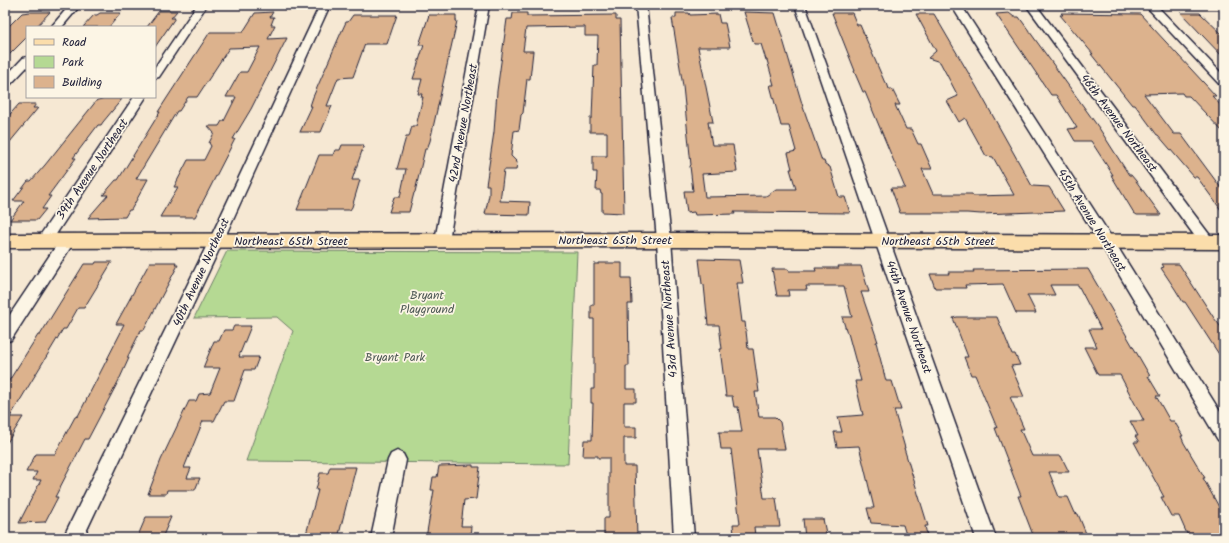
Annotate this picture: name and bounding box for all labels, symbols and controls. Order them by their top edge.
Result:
legend [26,26,156,98]
text: Road [62,33,87,52]
text: Park [62,53,84,72]
street label: 42nd Avenue Northeast [444,62,483,184]
street label: 46th Avenue Northeast [1075,70,1162,177]
text: Building [62,73,102,92]
street label: 39th Avenue Northeast [52,115,134,224]
street label: 45th Avenue Northeast [1052,165,1131,276]
street label: 40th Avenue Northeast [168,214,235,330]
street label: Northeast 65th Street [558,231,672,250]
street label: Northeast 65th Street [234,232,348,251]
street label: Northeast 65th Street [881,232,995,251]
street label: 44th Avenue Northeast [880,258,937,377]
street label: 43rd Avenue Northeast [656,259,683,378]
park label: Bryant Playground [400,286,455,319]
park label: Bryant Park [365,348,426,367]

